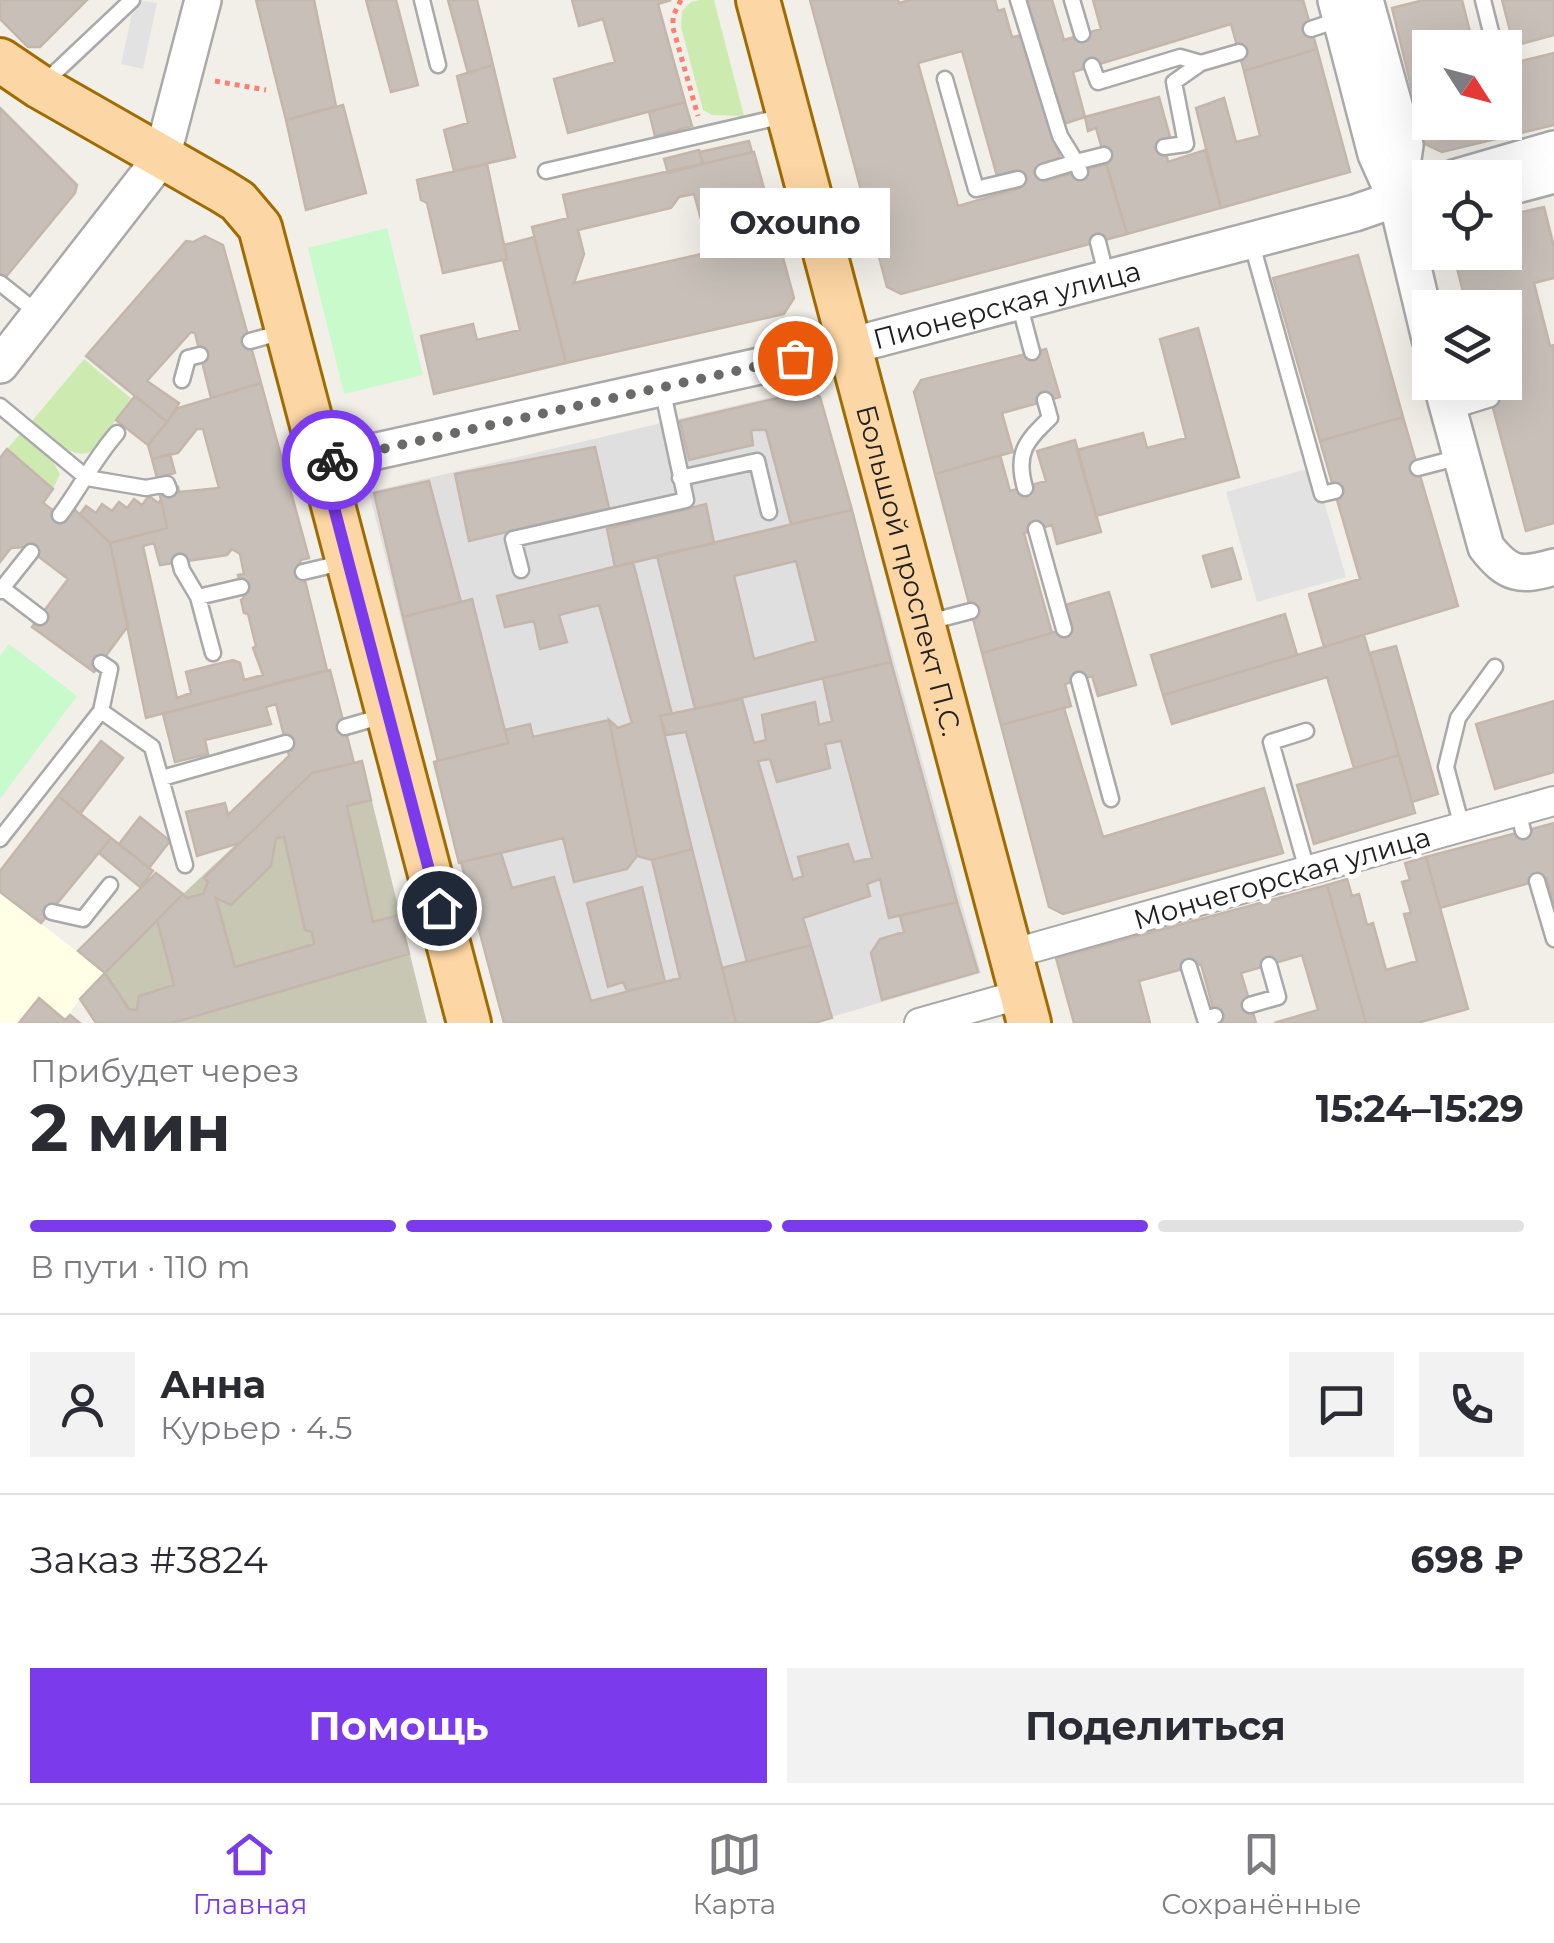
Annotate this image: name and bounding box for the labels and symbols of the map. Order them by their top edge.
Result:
north arrow [1412,30,1522,140]
callout: Oxouno [700,188,890,258]
street label: Пионерская улица [869,253,1144,356]
pin [753,316,838,401]
street label: Большой проспект П.С. [849,401,969,740]
courier [282,410,382,510]
street label: Мончегорская улица [1130,819,1434,937]
pin [397,866,482,951]

